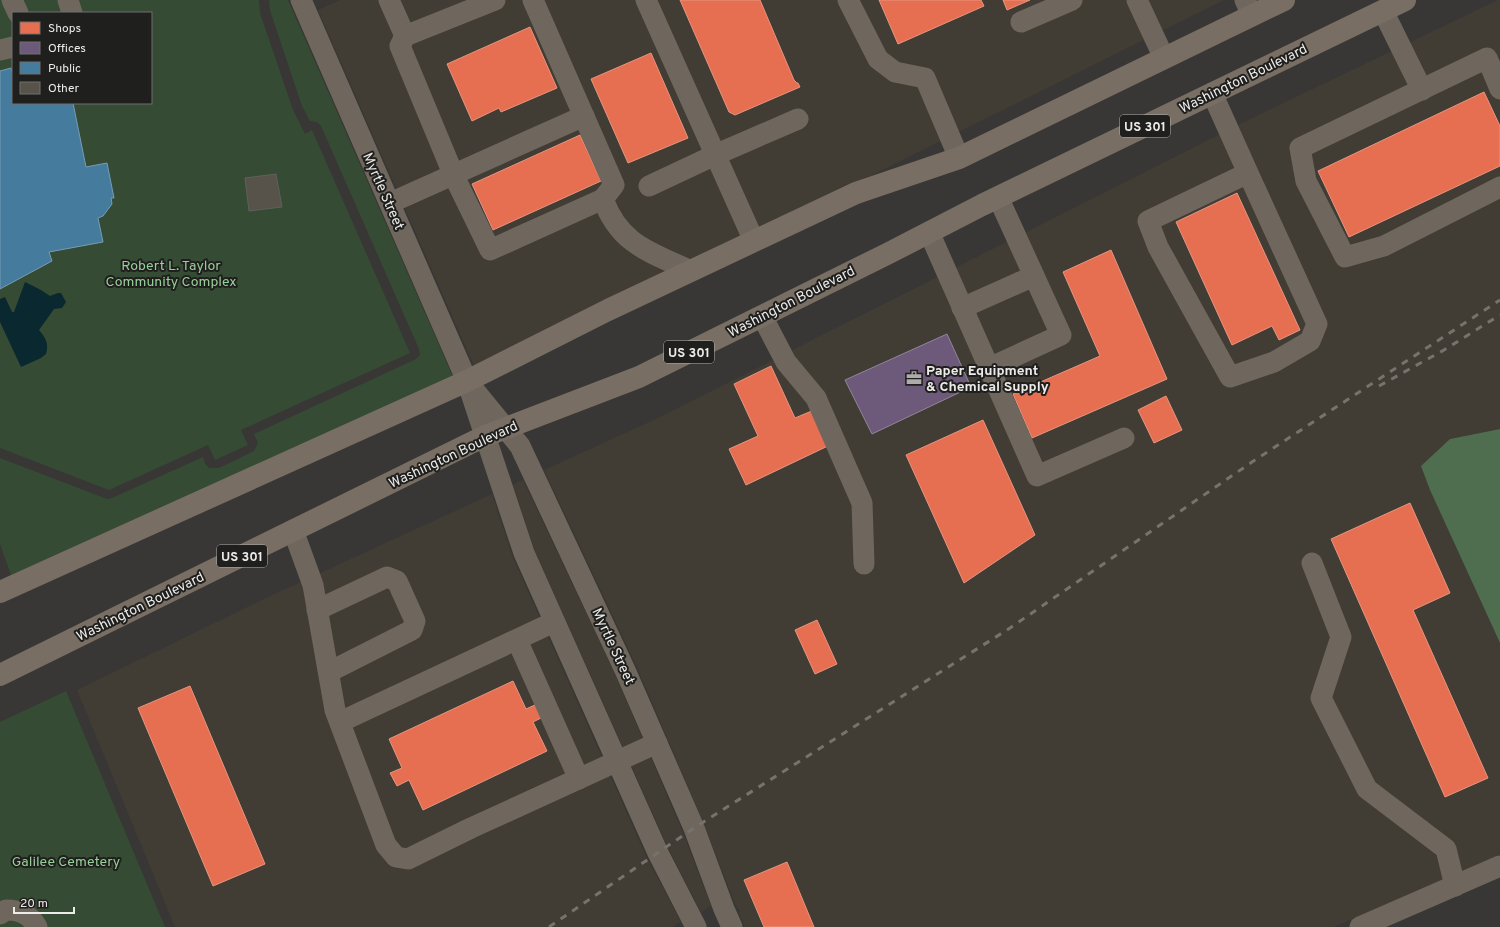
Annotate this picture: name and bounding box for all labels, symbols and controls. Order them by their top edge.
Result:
legend [12,12,152,104]
text: Shops [48,21,81,37]
text: Offices [48,41,86,57]
street label: Washington Boulevard [1177,41,1310,118]
text: Public [48,61,81,77]
text: Other [48,81,80,97]
road number: US 301 [1120,115,1170,137]
street label: Myrtle Street [358,150,407,233]
park label: Robert L. Taylor Community Complex [106,258,236,291]
street label: Washington Boulevard [725,263,858,342]
road number: US 301 [664,341,714,363]
place label: Paper Equipment & Chemical Supply [926,363,1049,396]
office icon: Paper Equipment & Chemical Supply [905,369,923,387]
street label: Washington Boulevard [387,418,521,493]
road number: US 301 [217,545,267,567]
street label: Washington Boulevard [74,569,207,646]
street label: Myrtle Street [588,606,638,688]
park label: Galilee Cemetery [12,854,120,871]
scale bar [14,889,74,915]
text: 20 m [20,896,48,912]

